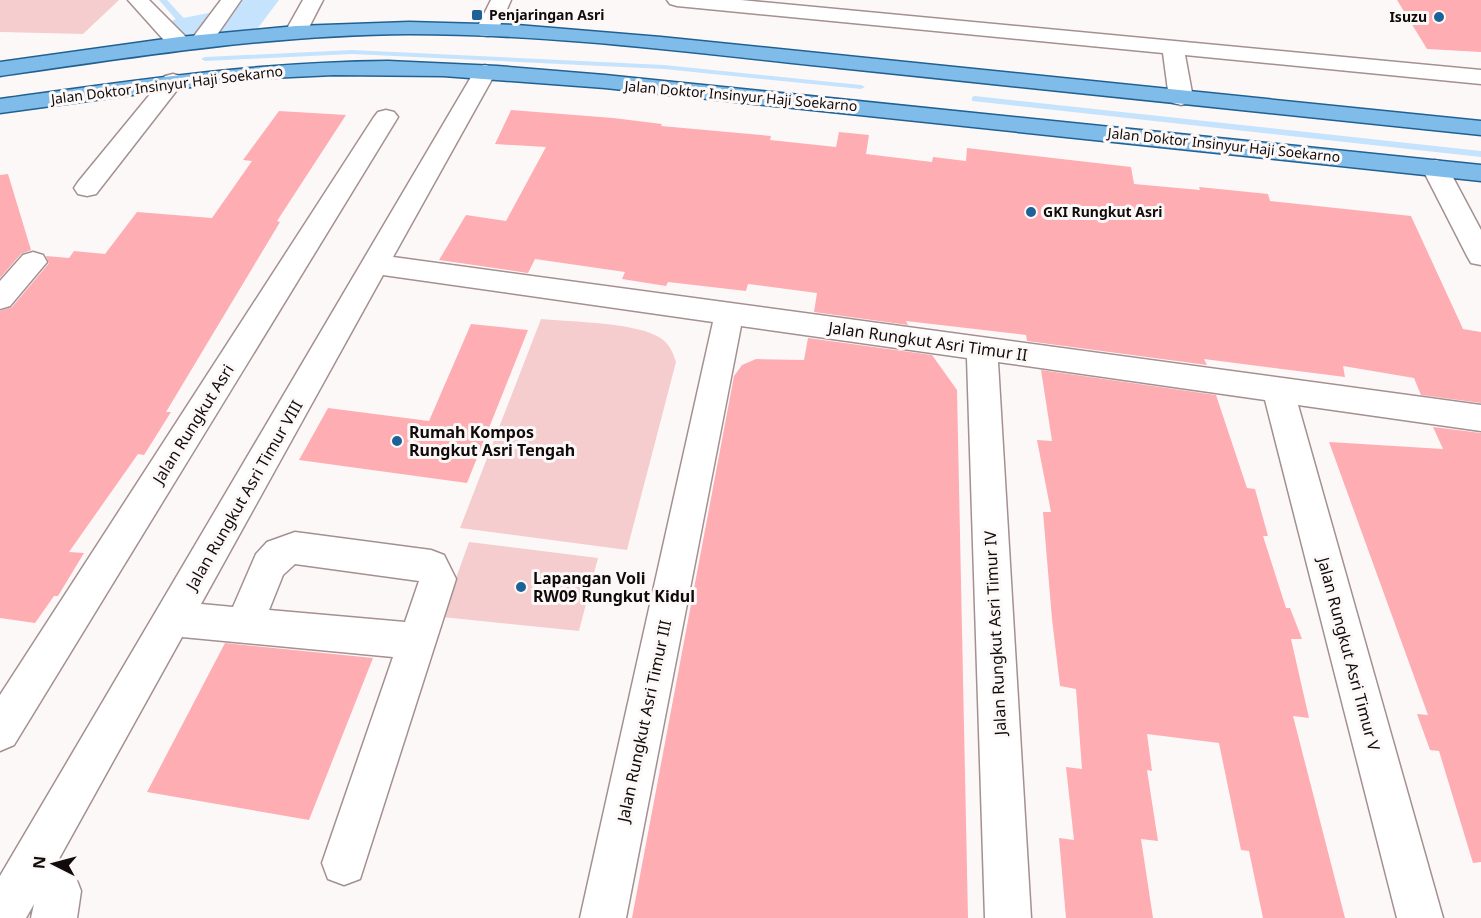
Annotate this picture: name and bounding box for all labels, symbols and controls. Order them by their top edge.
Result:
place label: Penjaringan Asri [489,5,604,24]
place label: Isuzu [1389,7,1427,26]
marker: Penjaringan Asri [470,8,484,22]
marker: Isuzu [1432,10,1446,24]
street label: Jalan Doktor Insinyur Haji Soekarno [48,61,284,108]
street label: Jalan Doktor Insinyur Haji Soekarno [622,76,858,115]
street label: Jalan Doktor Insinyur Haji Soekarno [1105,123,1341,166]
place label: GKI Rungkut Asri [1043,202,1162,221]
marker: GKI Rungkut Asri [1024,205,1038,219]
street label: Jalan Rungkut Asri Timur II [825,316,1029,366]
street label: Jalan Rungkut Asri [146,360,239,490]
street label: Jalan Rungkut Asri Timur VIII [180,396,307,596]
place label: Rumah Kompos Rungkut Asri Tengah [409,421,575,461]
marker: Rumah Kompos Rungkut Asri Tengah [390,434,404,448]
street label: Jalan Rungkut Asri Timur IV [979,530,1011,738]
street label: Jalan Rungkut Asri Timur V [1312,553,1386,754]
place label: Lapangan Voli RW09 Rungkut Kidul [533,567,695,607]
marker: Lapangan Voli RW09 Rungkut Kidul [514,580,528,594]
street label: Jalan Rungkut Asri Timur III [611,618,676,826]
north arrow [24,834,84,894]
text: N [27,855,51,870]

